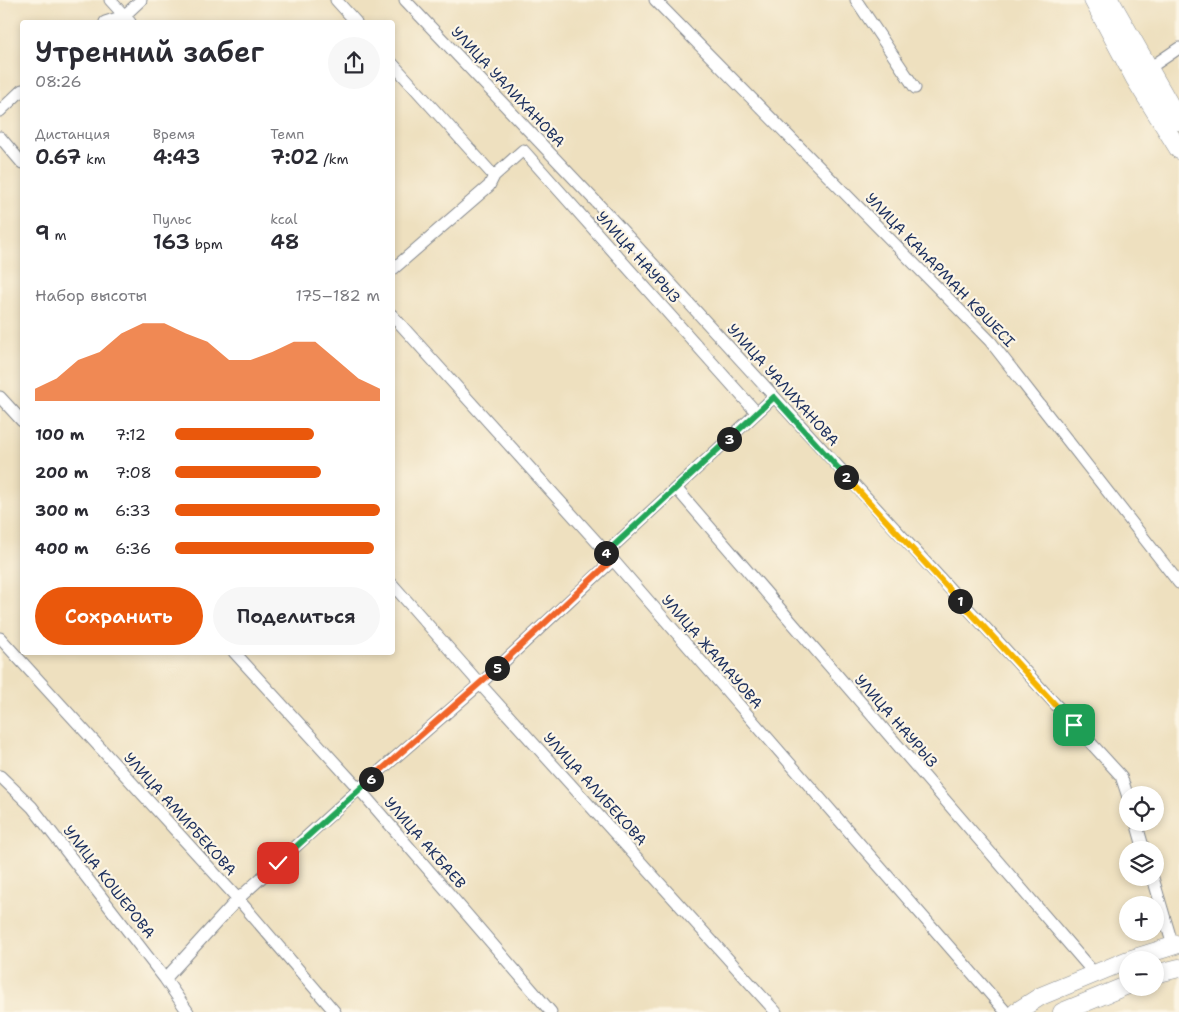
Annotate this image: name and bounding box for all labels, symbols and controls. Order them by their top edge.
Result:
street label: УЛИЦА УАЛИХАНОВА [447,22,569,152]
text: Утренний забег [35,33,264,71]
button: share [328,37,380,89]
text: 08:26 [35,71,82,92]
text: Дистанция [35,125,110,143]
text: Время [153,125,195,143]
text: Темп [270,125,304,143]
text: 0.67 [35,143,81,171]
text: 4:43 [153,143,201,171]
text: 7:02 [270,143,319,171]
text: km [81,150,106,168]
text: /km [319,150,349,168]
street label: УЛИЦА КАҺАРМАН КӨШЕСІ [861,189,1019,351]
street label: УЛИЦА НАУРЫЗ [591,207,685,307]
text: Пульс [153,210,192,228]
text: kcal [270,210,298,228]
text: 9 [35,219,50,247]
text: m [50,226,67,244]
text: 163 [153,228,190,256]
text: 48 [270,228,299,256]
text: bpm [190,235,223,253]
text: Набор высоты [35,285,147,306]
text: 175–182 m [295,285,380,306]
street label: УЛИЦА УАЛИХАНОВА [723,319,843,451]
text: 100 m [35,424,84,445]
text: 7:12 [115,424,146,445]
pin: 3 [716,426,742,452]
text: 3 [725,430,734,448]
text: 200 m [35,462,88,483]
text: 7:08 [115,462,152,483]
pin: 2 [834,464,858,490]
text: 2 [842,468,851,486]
text: 300 m [35,500,89,521]
text: 6:33 [115,500,151,521]
text: 400 m [35,538,89,559]
text: 6:36 [115,538,151,559]
pin: 4 [594,540,618,566]
text: 4 [602,544,611,562]
button: Сохранить [35,587,203,645]
button: Поделиться [213,587,380,645]
pin: 1 [948,588,972,614]
street label: УЛИЦА ЖАМАУОВА [657,591,767,713]
text: 1 [957,592,964,610]
pin: 5 [484,656,510,680]
text: 5 [493,659,502,677]
street label: УЛИЦА НАУРЫЗ [850,670,942,772]
pin [1053,704,1095,746]
icon: arrive [1060,711,1088,739]
street label: УЛИЦА АЛИБЕКОВА [539,728,651,850]
street label: УЛИЦА АМИРБЕКОВА [119,748,241,880]
pin: 6 [358,766,384,792]
text: 6 [367,770,376,788]
map controls [1119,786,1164,996]
button: locate [1119,786,1164,831]
street label: УЛИЦА АКБАЕВ [380,793,470,893]
street label: УЛИЦА КОШЕРОВА [59,821,160,943]
button: layers [1119,841,1164,886]
pin [257,842,299,884]
icon: check [264,849,292,877]
button: + [1119,896,1164,941]
button: − [1119,951,1164,996]

